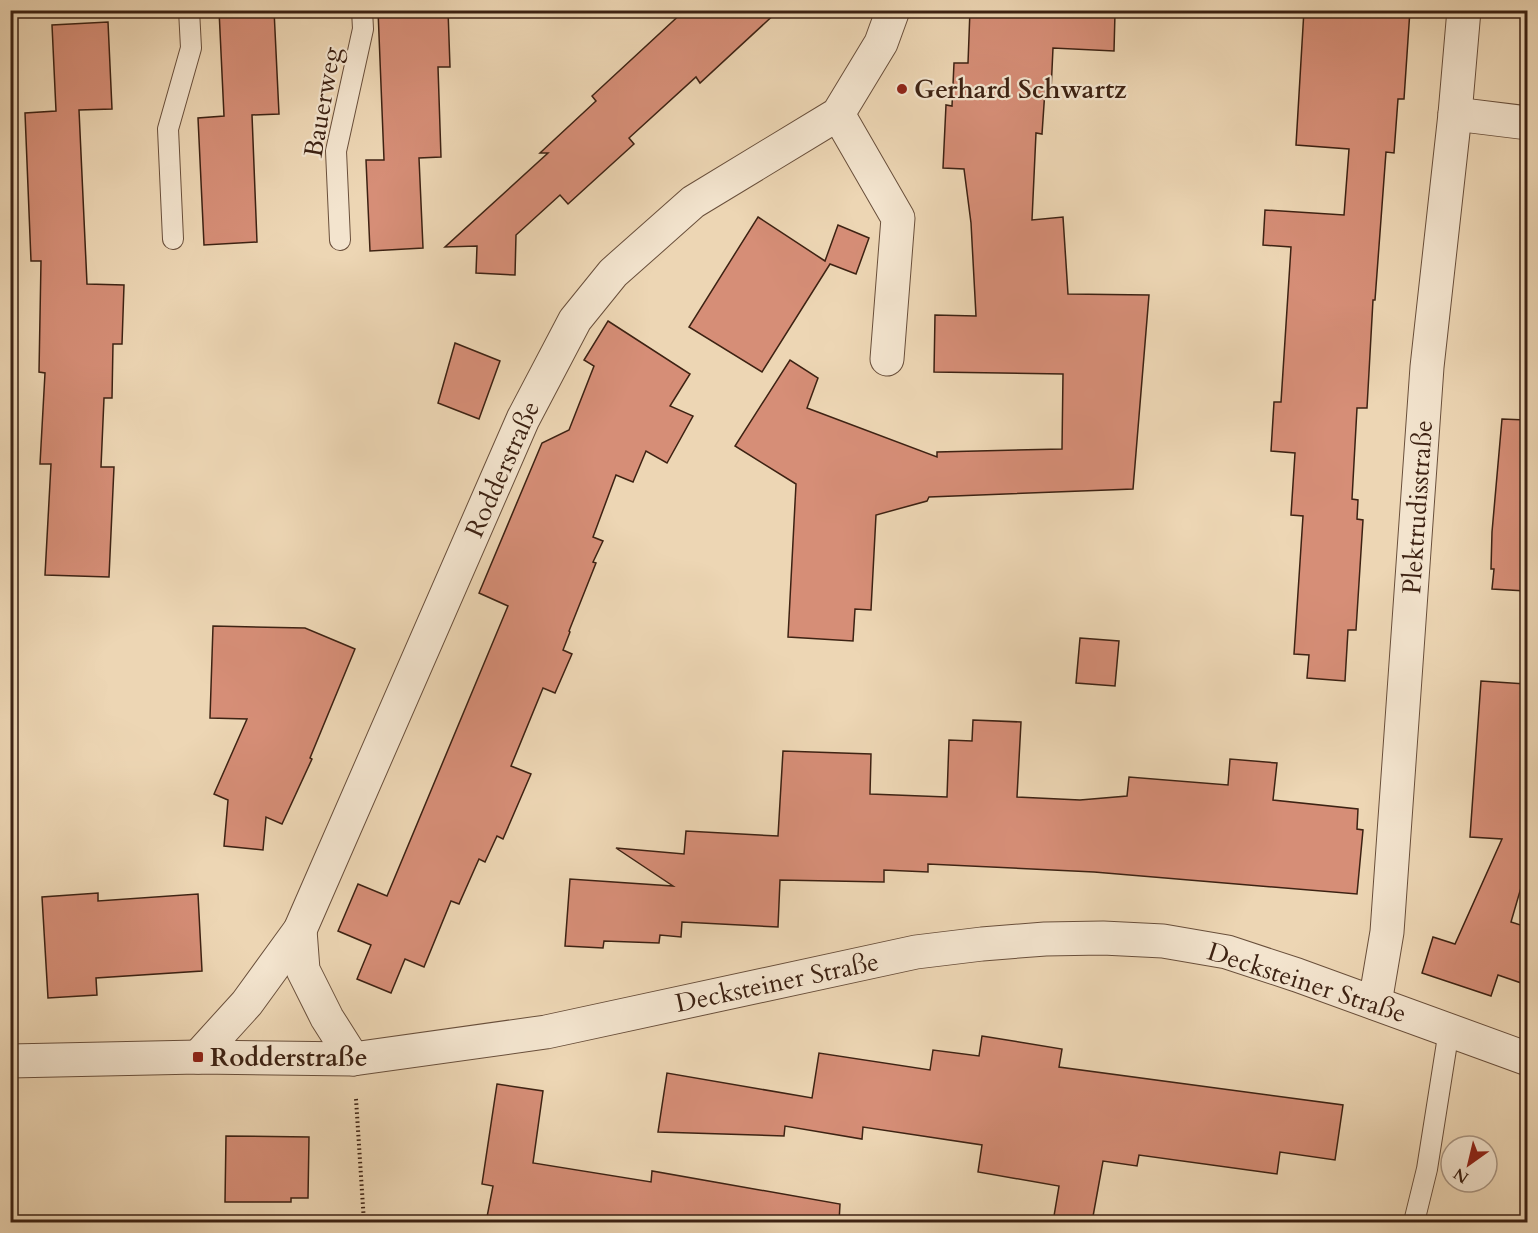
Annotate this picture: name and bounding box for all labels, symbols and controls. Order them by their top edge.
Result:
street label: Bauerweg [296,44,349,160]
place label: Gerhard Schwartz [914,72,1127,107]
marker: Gerhard Schwartz [895,82,909,96]
street label: Rodderstraße [457,395,548,543]
street label: Plektrudisstraße [1394,419,1441,595]
street label: Decksteiner Straße [1203,934,1411,1031]
street label: Decksteiner Straße [672,944,882,1021]
place label: Rodderstraße [210,1040,368,1075]
marker: Rodderstraße [191,1050,205,1064]
north arrow [1439,1134,1499,1194]
text: N [1449,1163,1473,1189]

